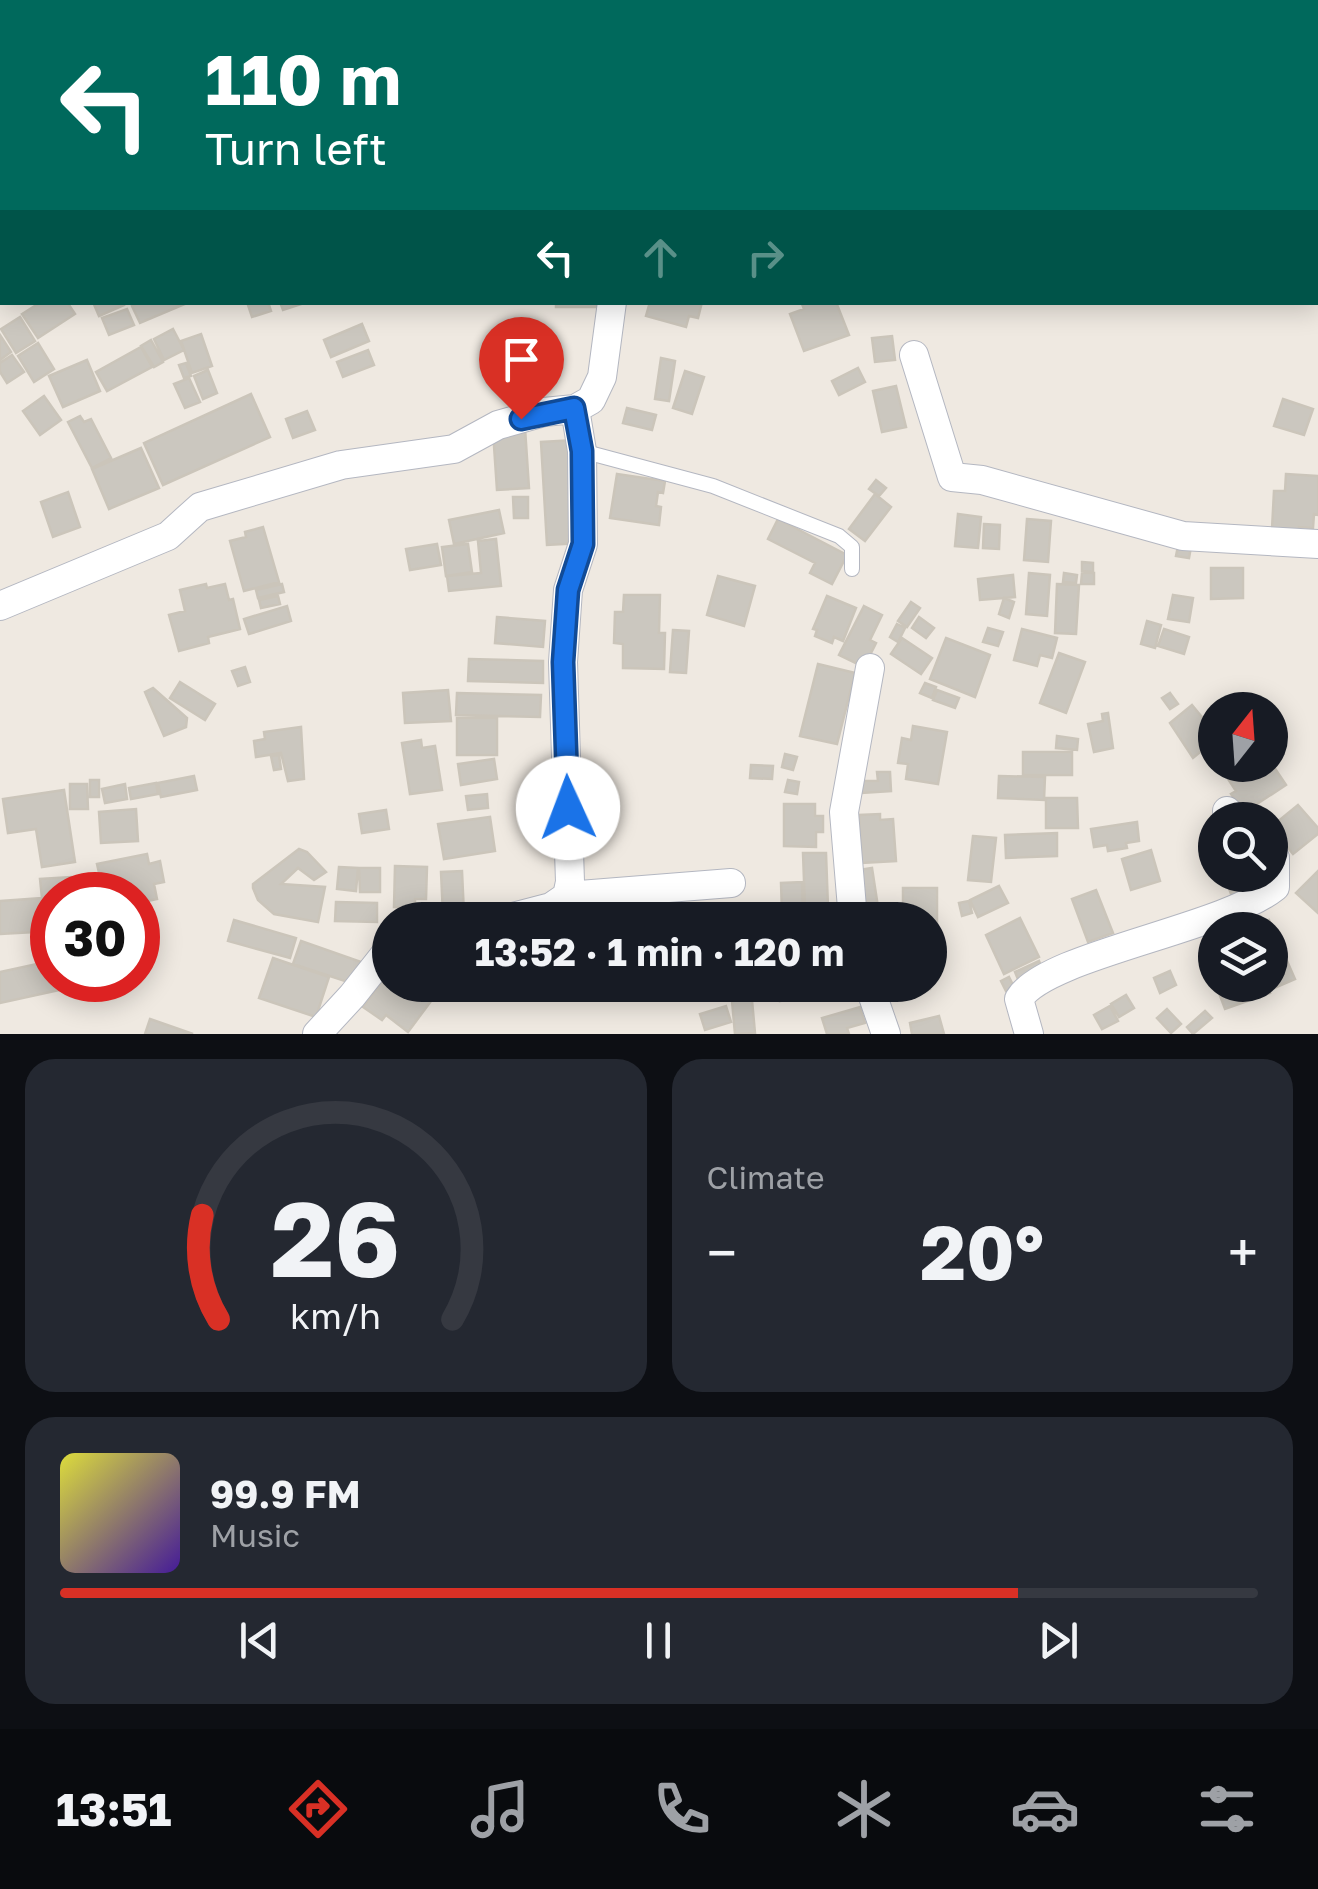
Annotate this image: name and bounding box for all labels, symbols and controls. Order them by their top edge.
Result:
text: 110 m [205,36,401,120]
icon: left [40,40,170,170]
text: Turn left [205,121,387,175]
icon: left [528,230,583,285]
icon: ahead [633,230,688,285]
icon: right [738,230,793,285]
pin [479,317,564,420]
icon: arrive [494,332,549,387]
north arrow [1198,692,1288,782]
map controls [1198,692,1288,1002]
position arrow [516,756,620,860]
button: search [1198,802,1288,892]
speed limit sign: 30 [30,872,160,1002]
button: layers [1198,912,1288,1002]
text: 13:52 · 1 min · 120 m [475,929,844,974]
text: Climate [707,1158,825,1196]
text: 26 [271,1175,400,1300]
text: 20° [920,1206,1044,1297]
text: − [707,1219,737,1285]
text: + [1228,1219,1258,1285]
text: km/h [290,1294,381,1337]
text: 99.9 FM [210,1471,360,1516]
text: Music [210,1516,300,1554]
icon: previous [232,1613,287,1668]
icon: pause [631,1613,686,1668]
icon: next [1031,1613,1086,1668]
icon: directions [283,1774,353,1844]
icon: music [465,1774,535,1844]
icon: phone [647,1774,717,1844]
icon: climate [829,1774,899,1844]
icon: car [1010,1774,1080,1844]
icon: filters [1192,1774,1262,1844]
text: 13:51 [56,1782,172,1836]

